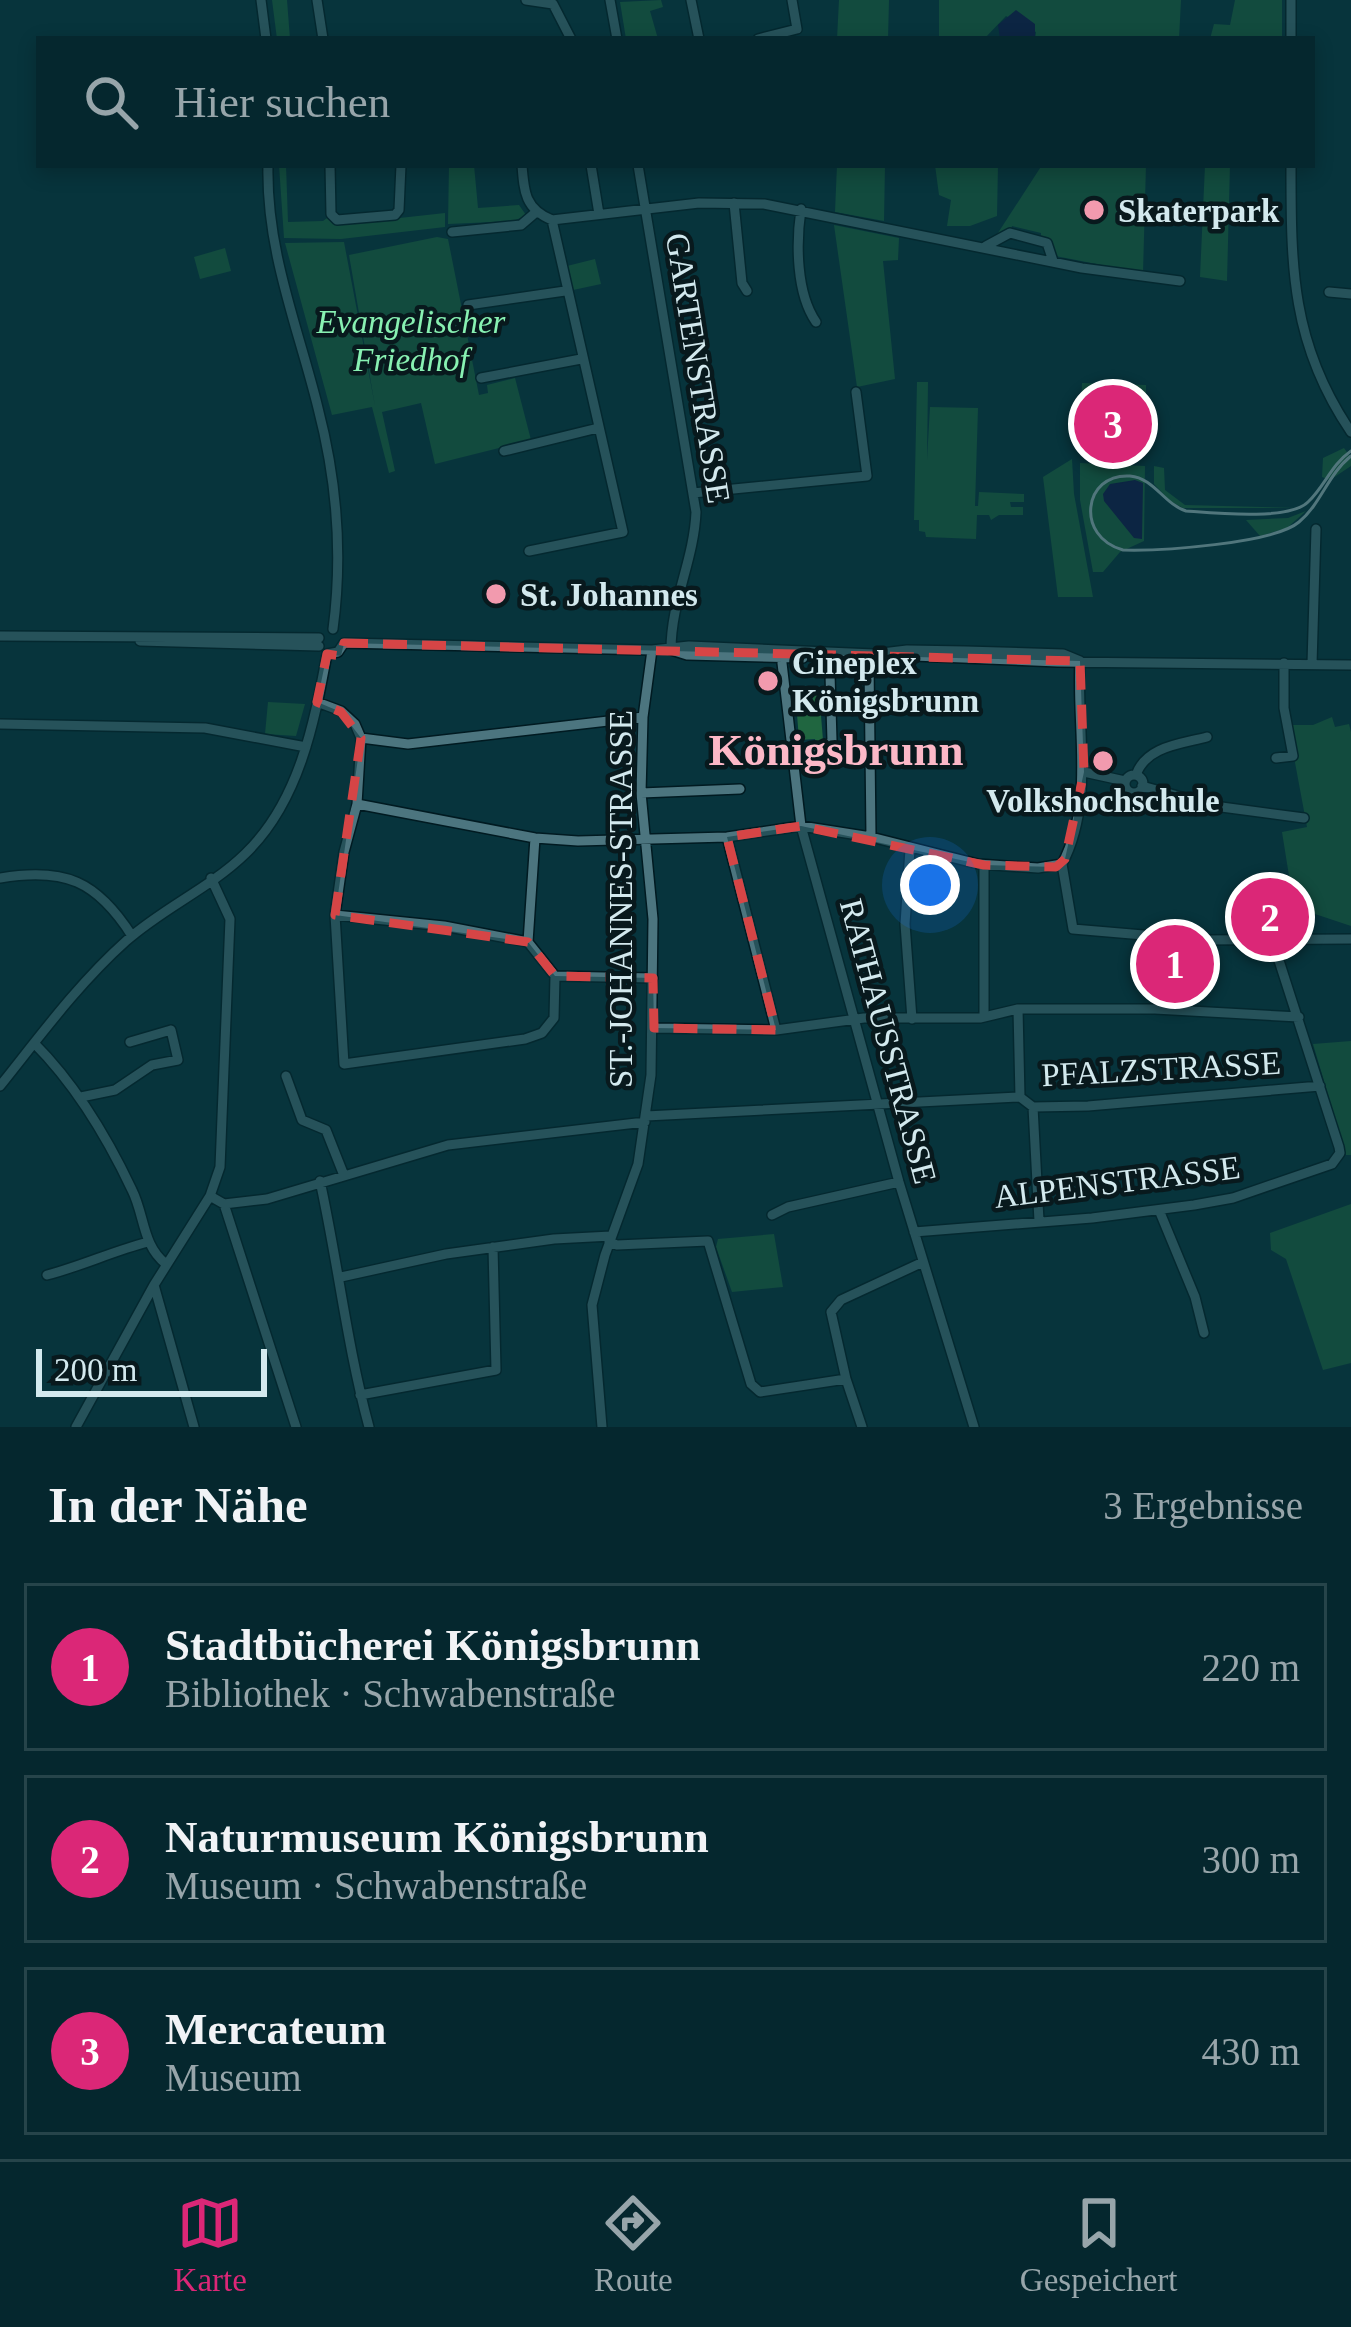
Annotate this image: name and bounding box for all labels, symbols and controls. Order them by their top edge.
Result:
search box [36,36,1315,168]
icon: search [78,69,144,135]
text: Hier suchen [174,77,390,127]
place label: Skaterpark [1118,193,1280,229]
marker: Skaterpark [1081,197,1107,223]
street label: GARTENSTRASSE [659,230,737,506]
park label: Evangelischer Friedhof [316,304,506,378]
pin: 3 [1074,379,1152,469]
place label: St. Johannes [520,577,698,613]
marker: St. Johannes [483,581,509,607]
place label: Cineplex Königsbrunn [792,645,979,719]
marker: Cineplex Königsbrunn [755,668,781,694]
street label: ST.-JOHANNES-STRASSE [603,710,639,1088]
district label: Königsbrunn [708,725,964,775]
marker: Volkshochschule [1090,748,1116,774]
place label: Volkshochschule [986,783,1220,819]
your location [900,855,960,915]
pin: 2 [1231,872,1309,962]
street label: RATHAUSSTRASSE [833,895,943,1188]
pin: 1 [1136,919,1214,1009]
street label: PFALZSTRASSE [1040,1045,1282,1093]
street label: ALPENSTRASSE [992,1149,1242,1215]
scale bar [36,1343,267,1396]
text: 200 m [54,1352,137,1388]
text: In der Nähe [48,1477,308,1533]
text: 3 Ergebnisse [1103,1484,1303,1527]
text: Stadtbücherei Königsbrunn [165,1620,701,1670]
text: 1 [80,1646,100,1689]
text: 220 m [1201,1646,1300,1689]
text: Bibliothek · Schwabenstraße [165,1672,616,1715]
text: Naturmuseum Königsbrunn [165,1812,709,1862]
text: 2 [80,1838,100,1881]
text: 300 m [1201,1838,1300,1881]
text: Museum · Schwabenstraße [165,1864,587,1907]
text: Mercateum [165,2004,387,2054]
text: 3 [80,2030,100,2073]
text: 430 m [1201,2030,1300,2073]
text: Museum [165,2056,302,2099]
tab: Karte [174,2190,247,2299]
tab: Route [594,2190,673,2299]
tab: Gespeichert [1020,2190,1177,2299]

